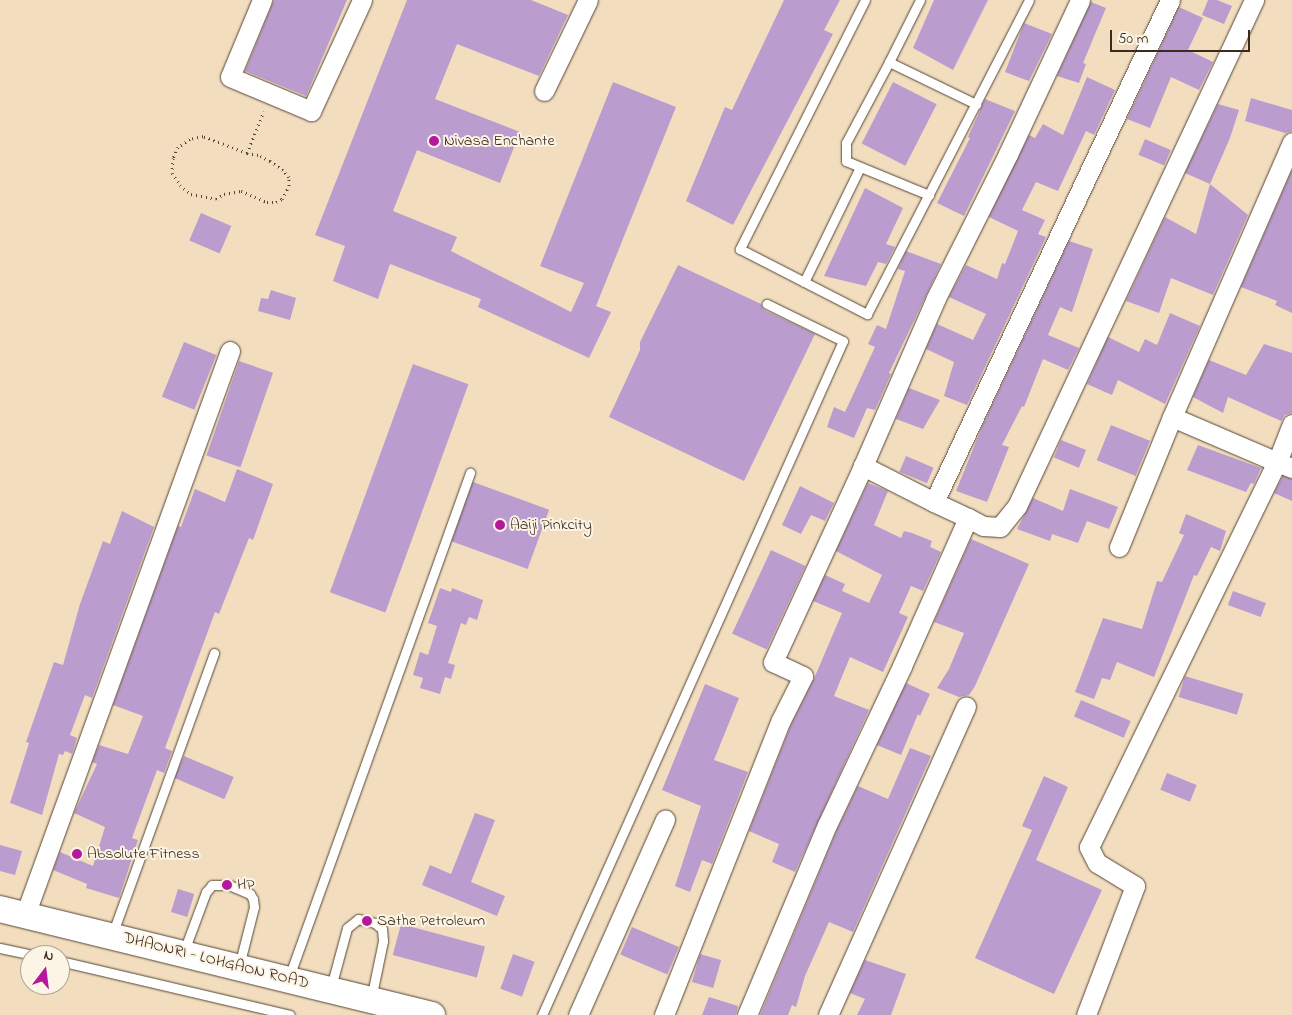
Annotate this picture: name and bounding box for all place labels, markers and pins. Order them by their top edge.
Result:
place label: Nivasa Enchante [444,131,555,151]
marker: Nivasa Enchante [428,135,440,147]
place label: Aaiji Pinkcity [510,515,592,535]
marker: Aaiji Pinkcity [494,519,506,531]
place label: Absolute Fitness [87,844,200,864]
marker: Absolute Fitness [71,848,83,860]
place label: HP [237,875,255,895]
marker: HP [221,879,233,891]
place label: Sathe Petroleum [377,911,485,931]
marker: Sathe Petroleum [361,915,373,927]

